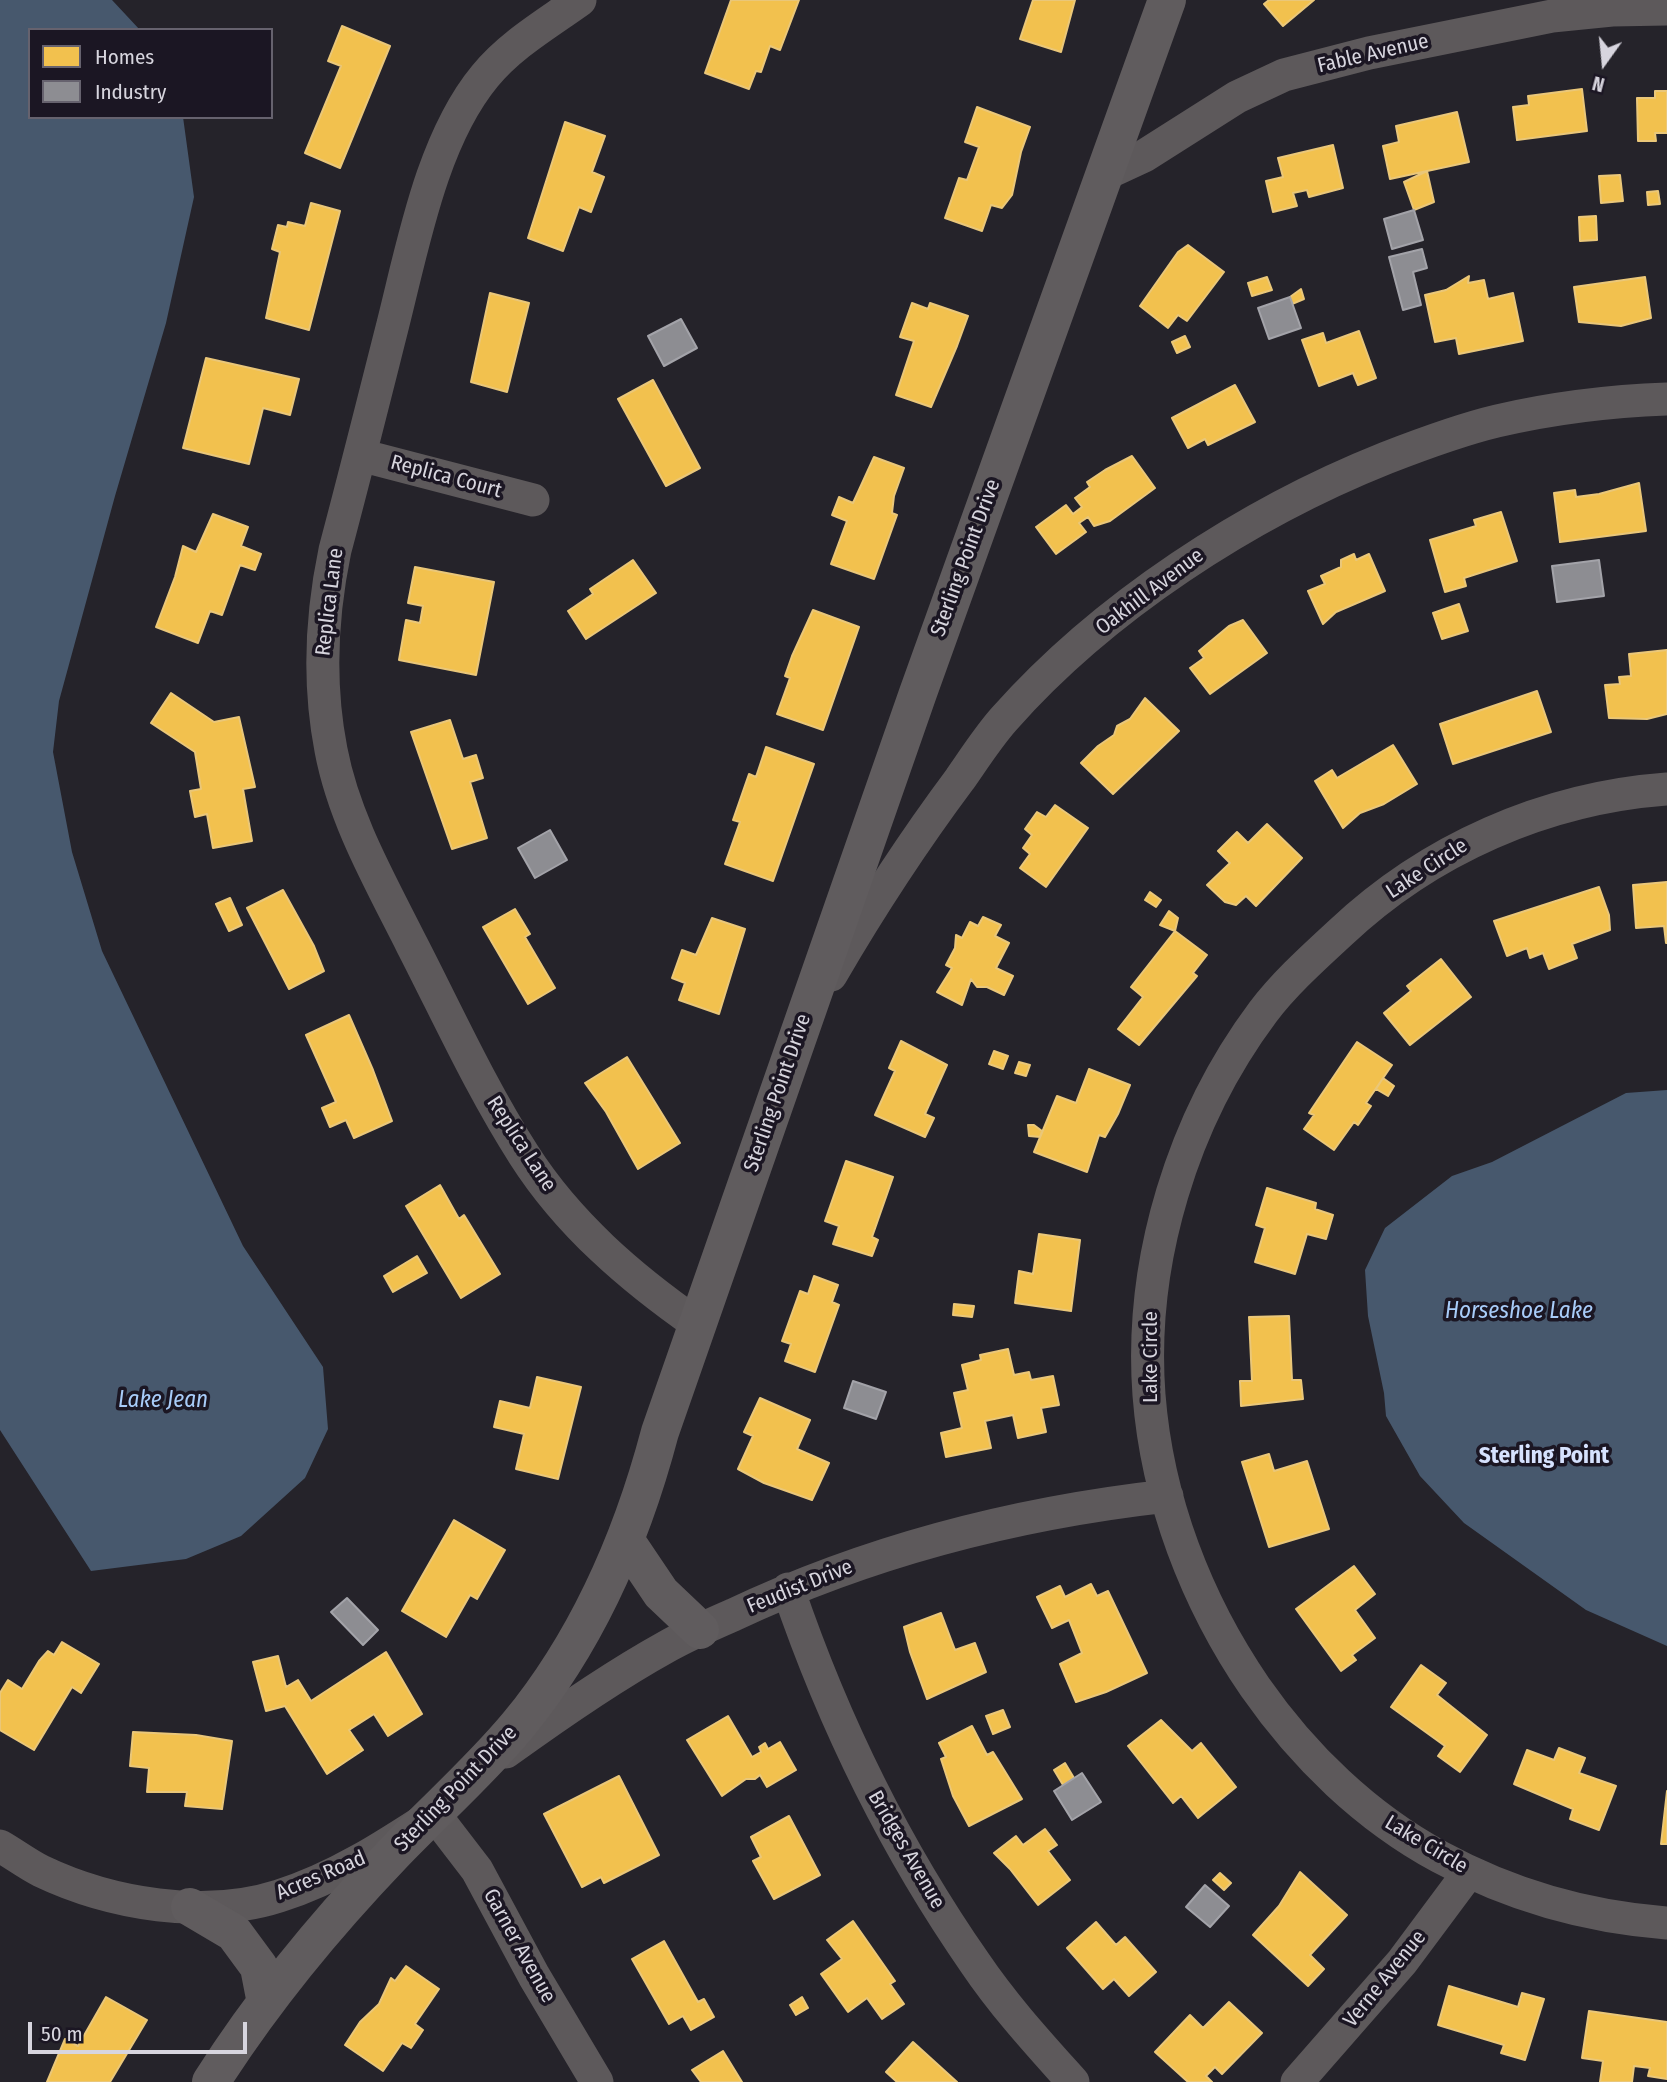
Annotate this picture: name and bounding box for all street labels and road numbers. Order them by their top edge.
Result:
street label: Fable Avenue [1315,29,1431,79]
street label: Replica Court [388,450,504,504]
street label: Sterling Point Drive [926,476,1006,640]
street label: Oakhill Avenue [1091,543,1209,641]
street label: Replica Lane [311,547,349,657]
street label: Lake Circle [1382,833,1472,905]
street label: Sterling Point Drive [739,1011,817,1175]
street label: Replica Lane [481,1092,561,1196]
street label: Lake Circle [1138,1311,1164,1403]
street label: Feudist Drive [744,1554,856,1620]
street label: Sterling Point Drive [389,1721,523,1857]
street label: Bridges Avenue [862,1786,950,1914]
street label: Lake Circle [1380,1811,1472,1879]
street label: Acres Road [273,1846,369,1906]
street label: Garner Avenue [477,1885,561,2007]
street label: Verne Avenue [1338,1925,1432,2033]

